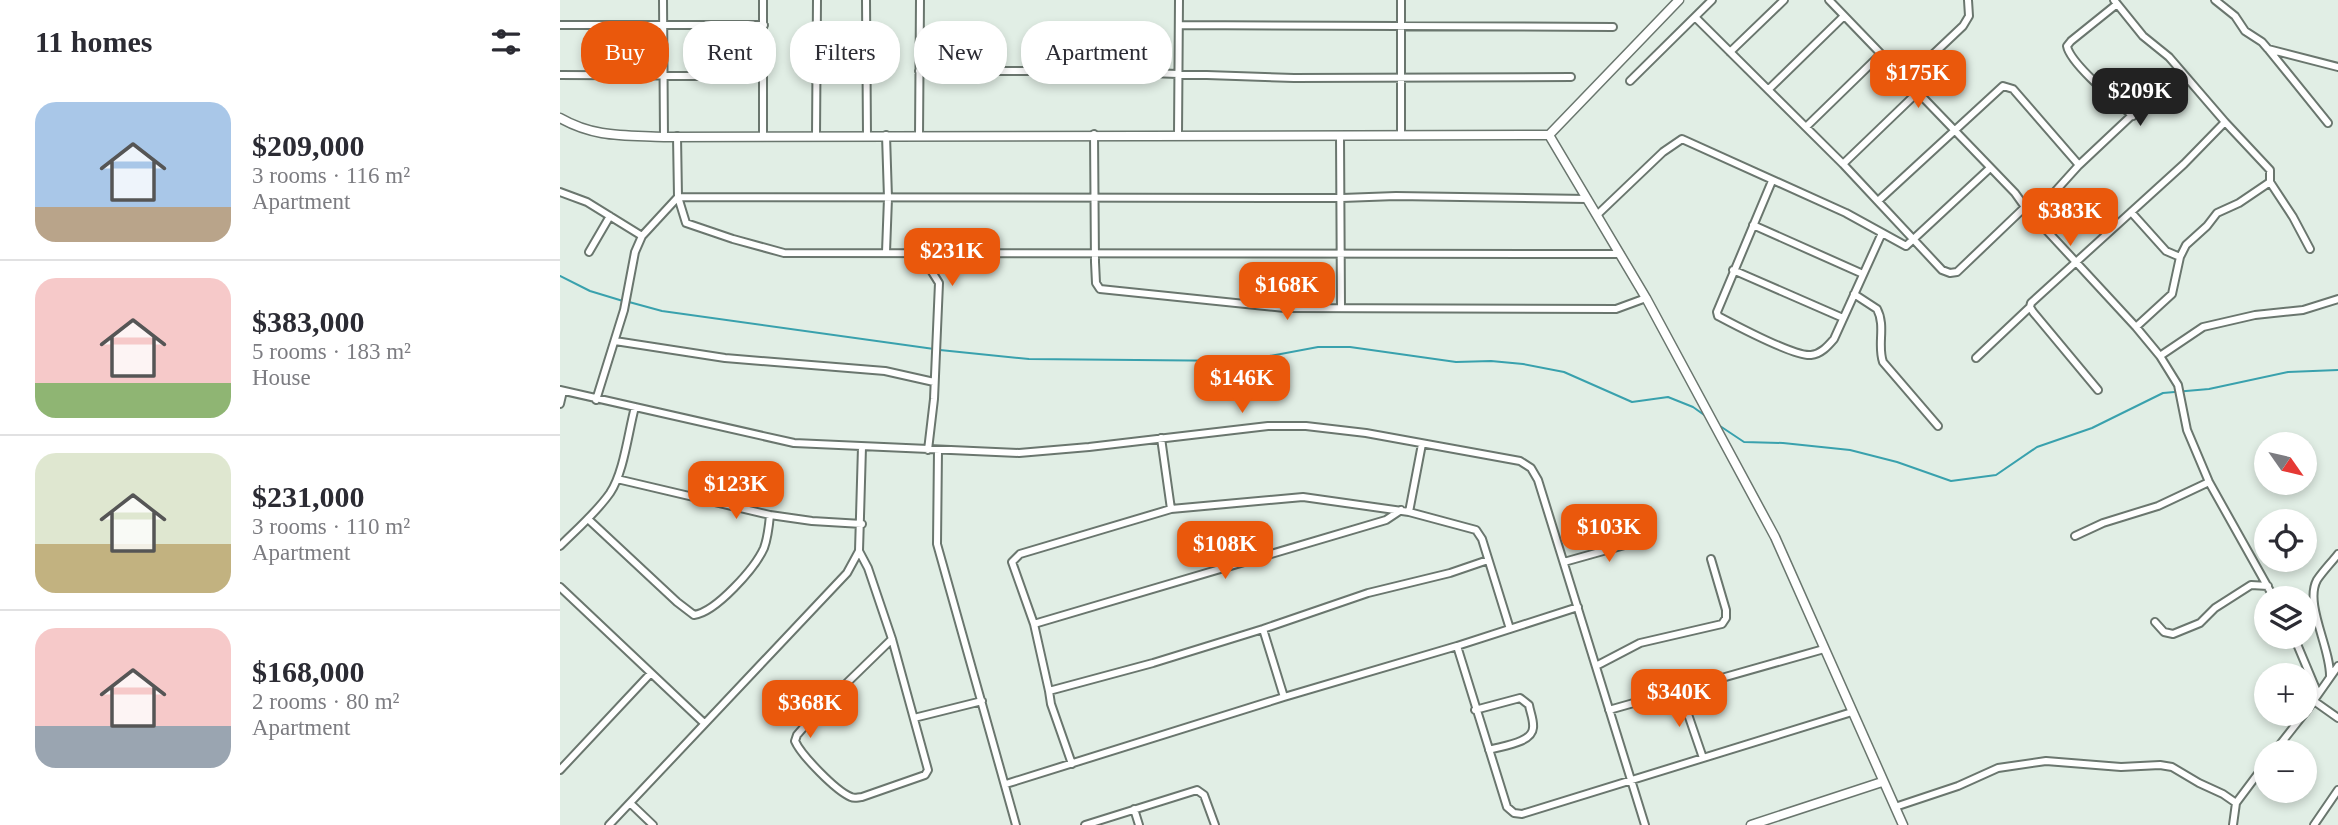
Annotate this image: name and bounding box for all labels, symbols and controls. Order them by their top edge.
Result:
chip: Buy [581,21,669,84]
chip: Rent [683,21,776,84]
chip: Filters [790,21,900,84]
chip: New [914,21,1007,84]
chip: Apartment [1021,21,1172,84]
icon: filters [487,23,525,61]
text: 11 homes [35,25,153,58]
pin: $175K [1869,50,1967,110]
text: $175K [1886,60,1950,85]
pin: $209K [2091,68,2189,128]
text: $209K [2108,78,2172,103]
text: $209,000 [252,129,365,162]
icon: home [91,130,175,214]
text: 3 rooms · 116 m² [252,163,410,188]
pin: $383K [2021,188,2119,248]
text: Apartment [252,189,350,214]
text: $383K [2038,198,2102,223]
pin: $231K [903,229,1001,288]
text: $231K [920,238,984,263]
pin: $168K [1238,262,1336,322]
text: $168K [1255,272,1319,297]
text: $383,000 [252,305,365,338]
icon: home [91,306,175,390]
text: 5 rooms · 183 m² [252,339,411,364]
pin: $146K [1193,356,1291,415]
text: House [252,365,311,390]
text: $146K [1210,365,1274,390]
north arrow [2254,432,2317,495]
map controls [2254,432,2317,803]
pin: $123K [687,462,785,521]
text: $123K [704,471,768,496]
text: $231,000 [252,480,365,513]
icon: home [91,481,175,565]
pin: $103K [1560,504,1658,564]
button: locate [2254,509,2317,572]
text: 3 rooms · 110 m² [252,514,410,539]
text: $103K [1577,514,1641,539]
pin: $108K [1176,522,1274,581]
text: $108K [1193,531,1257,556]
text: Apartment [252,540,350,565]
button: layers [2254,586,2317,649]
text: $168,000 [252,655,365,688]
icon: home [91,656,175,740]
button: + [2254,663,2317,726]
pin: $340K [1630,670,1728,729]
text: $340K [1647,679,1711,704]
pin: $368K [761,680,859,740]
text: 2 rooms · 80 m² [252,689,399,714]
text: $368K [778,690,842,715]
text: Apartment [252,715,350,740]
button: − [2254,740,2317,803]

